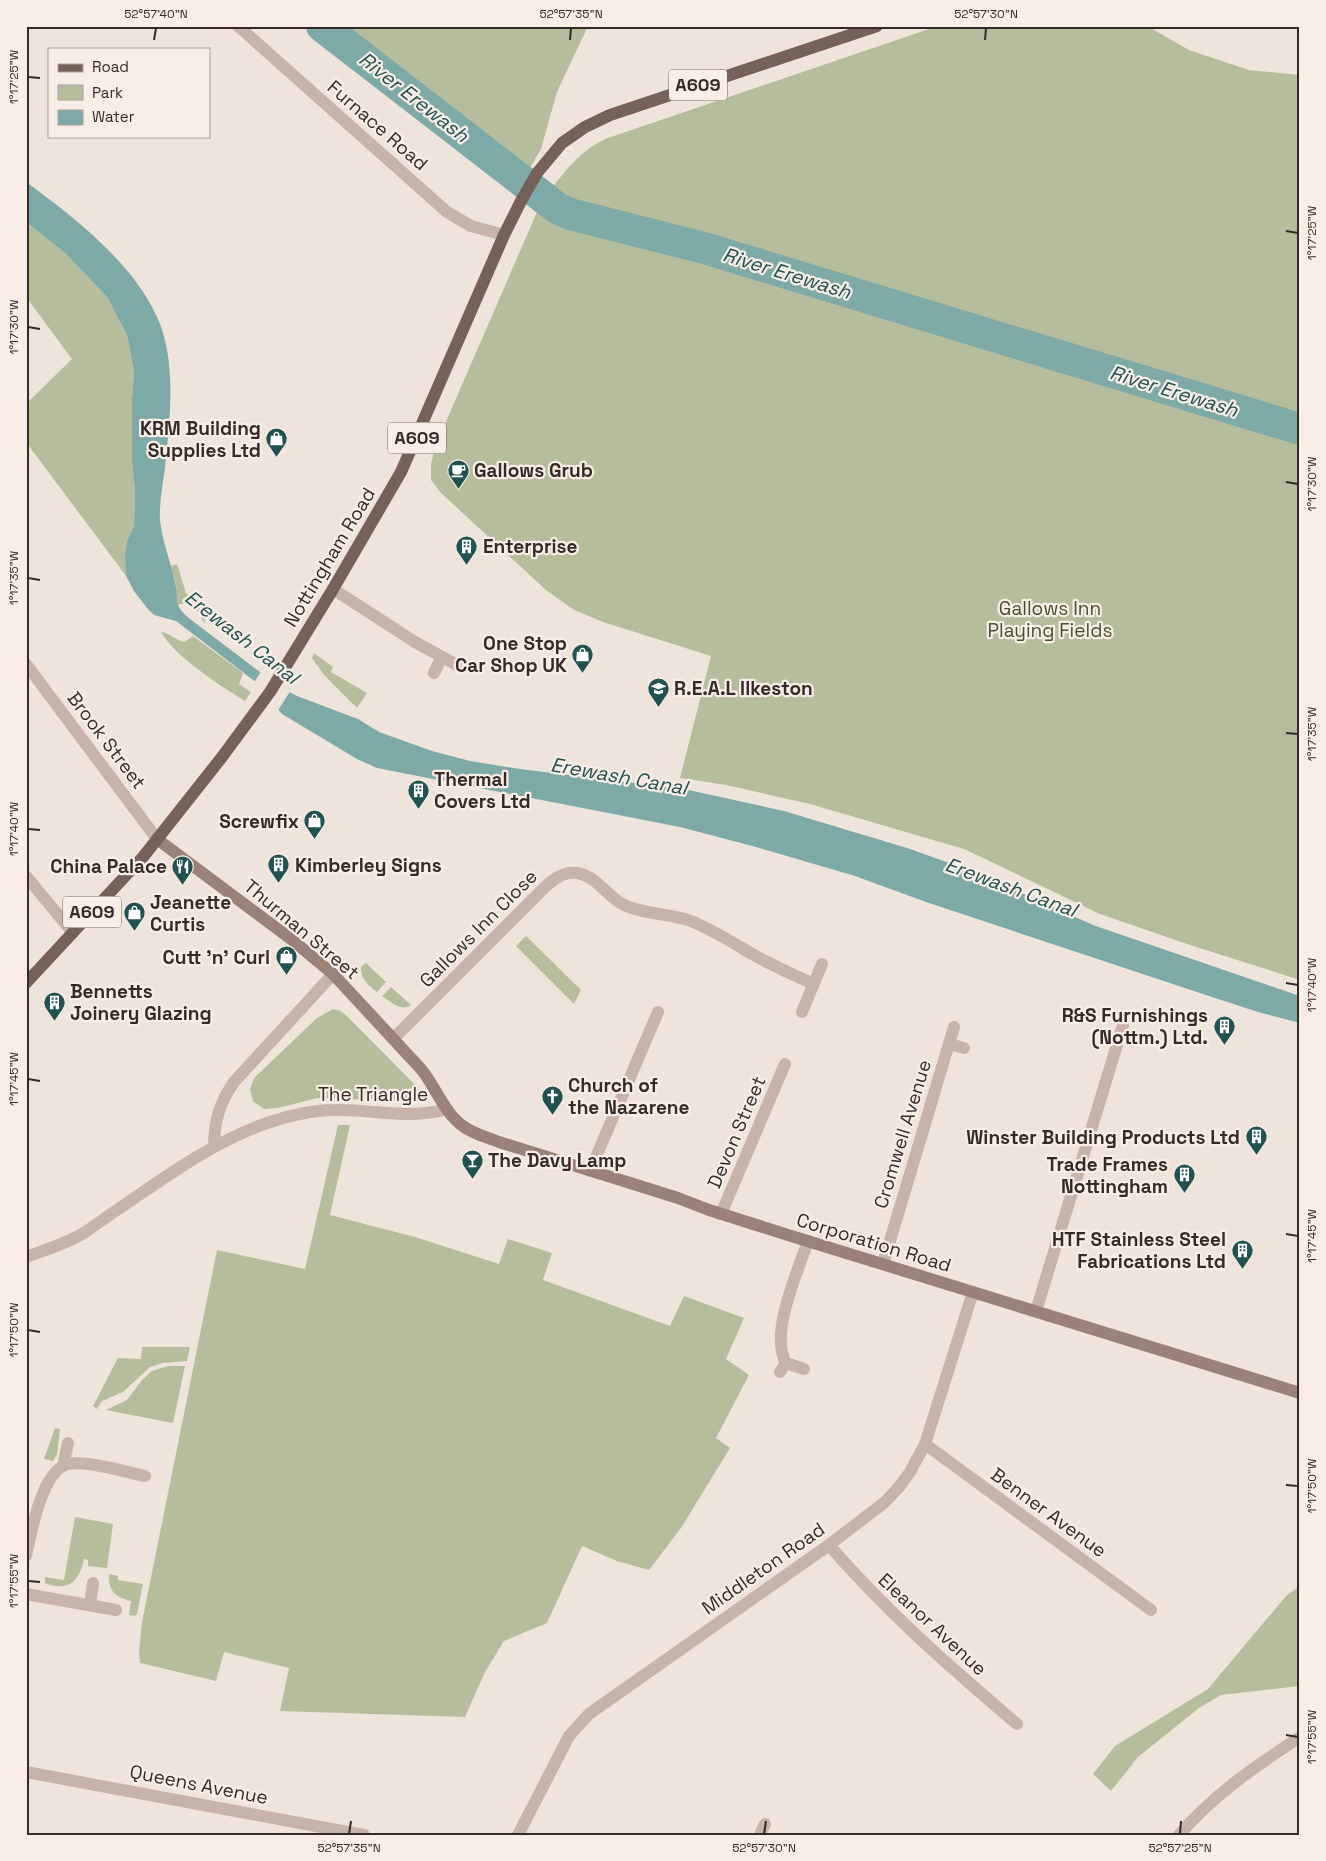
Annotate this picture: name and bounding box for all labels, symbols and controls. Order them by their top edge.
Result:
text: 52°57'40"N [124,6,188,22]
text: 52°57'35"N [539,6,603,22]
text: 52°57'30"N [954,6,1018,22]
water label: River Erewash [354,46,475,149]
legend [48,48,210,138]
text: 1°17'25"W [6,49,22,104]
text: Road [92,57,129,76]
road number: A609 [669,70,727,100]
street label: Furnace Road [322,75,433,176]
text: Park [92,83,123,102]
text: Water [92,107,135,126]
text: 1°17'25"W [1304,205,1320,260]
water label: River Erewash [720,241,855,305]
text: 1°17'30"W [6,299,22,354]
water label: River Erewash [1107,359,1242,423]
place label: KRM Building Supplies Ltd [140,416,261,463]
road number: A609 [388,422,446,453]
shop icon: KRM Building Supplies Ltd [265,427,289,458]
text: 1°17'30"W [1304,456,1320,511]
cafe icon: Gallows Grub [446,458,470,489]
place label: Gallows Grub [474,458,593,483]
street label: Nottingham Road [278,483,381,631]
building icon: Enterprise [455,534,479,565]
place label: Enterprise [483,534,577,559]
text: 1°17'35"W [6,550,22,605]
water label: Erewash Canal [180,584,306,691]
park label: Gallows Inn Playing Fields [988,596,1112,643]
place label: One Stop Car Shop UK [455,631,567,678]
shop icon: One Stop Car Shop UK [571,642,595,673]
school or university icon: R.E.A.L Ilkeston [646,676,670,707]
place label: R.E.A.L Ilkeston [674,676,813,701]
street label: Brook Street [62,686,151,794]
text: 1°17'35"W [1304,706,1320,761]
water label: Erewash Canal [549,751,691,801]
place label: Thermal Covers Ltd [434,767,531,814]
building icon: Thermal Covers Ltd [406,778,430,809]
text: 1°17'40"W [6,801,22,856]
place label: Screwfix [219,809,299,834]
shop icon: Screwfix [303,809,327,840]
water label: Erewash Canal [942,851,1082,924]
building icon: Kimberley Signs [267,853,291,884]
place label: Kimberley Signs [295,853,442,878]
place label: China Palace [50,854,167,879]
restaurant icon: China Palace [171,854,195,885]
street label: Gallows Inn Close [414,864,543,993]
street label: Thurman Street [239,874,365,985]
place label: Jeanette Curtis [150,890,231,937]
road number: A609 [63,896,121,928]
shop icon: Jeanette Curtis [122,901,146,932]
place label: Cutt 'n' Curl [162,945,270,970]
shop icon: Cutt 'n' Curl [274,945,298,976]
text: 1°17'40"W [1304,957,1320,1012]
place label: Bennetts Joinery Glazing [70,979,212,1026]
building icon: Bennetts Joinery Glazing [42,990,66,1021]
place label: R&S Furnishings (Nottm.) Ltd. [1062,1003,1208,1050]
building icon: R&S Furnishings (Nottm.) Ltd. [1212,1014,1236,1045]
text: 1°17'45"W [6,1051,22,1106]
street label: Cromwell Avenue [868,1057,937,1212]
street label: Devon Street [702,1072,771,1192]
place label: Church of the Nazarene [568,1073,690,1120]
street label: The Triangle [318,1082,428,1107]
church icon: Church of the Nazarene [540,1084,564,1115]
place label: Winster Building Products Ltd [966,1125,1240,1150]
building icon: Winster Building Products Ltd [1244,1125,1268,1156]
bar icon: The Davy Lamp [460,1148,484,1179]
place label: The Davy Lamp [488,1148,626,1173]
place label: Trade Frames Nottingham [1047,1152,1168,1199]
building icon: Trade Frames Nottingham [1172,1163,1196,1194]
street label: Corporation Road [793,1207,954,1278]
text: 1°17'45"W [1304,1208,1320,1263]
place label: HTF Stainless Steel Fabrications Ltd [1052,1227,1226,1274]
building icon: HTF Stainless Steel Fabrications Ltd [1230,1238,1254,1269]
text: 1°17'50"W [6,1302,22,1357]
text: 1°17'50"W [1304,1458,1320,1513]
street label: Benner Avenue [986,1462,1112,1563]
street label: Middleton Road [697,1517,830,1620]
text: 1°17'55"W [6,1553,22,1608]
street label: Eleanor Avenue [873,1568,992,1681]
text: 1°17'55"W [1304,1709,1320,1764]
street label: Queens Avenue [128,1759,270,1810]
text: 52°57'35"N [317,1840,381,1856]
text: 52°57'30"N [732,1840,796,1856]
text: 52°57'25"N [1148,1840,1212,1856]

